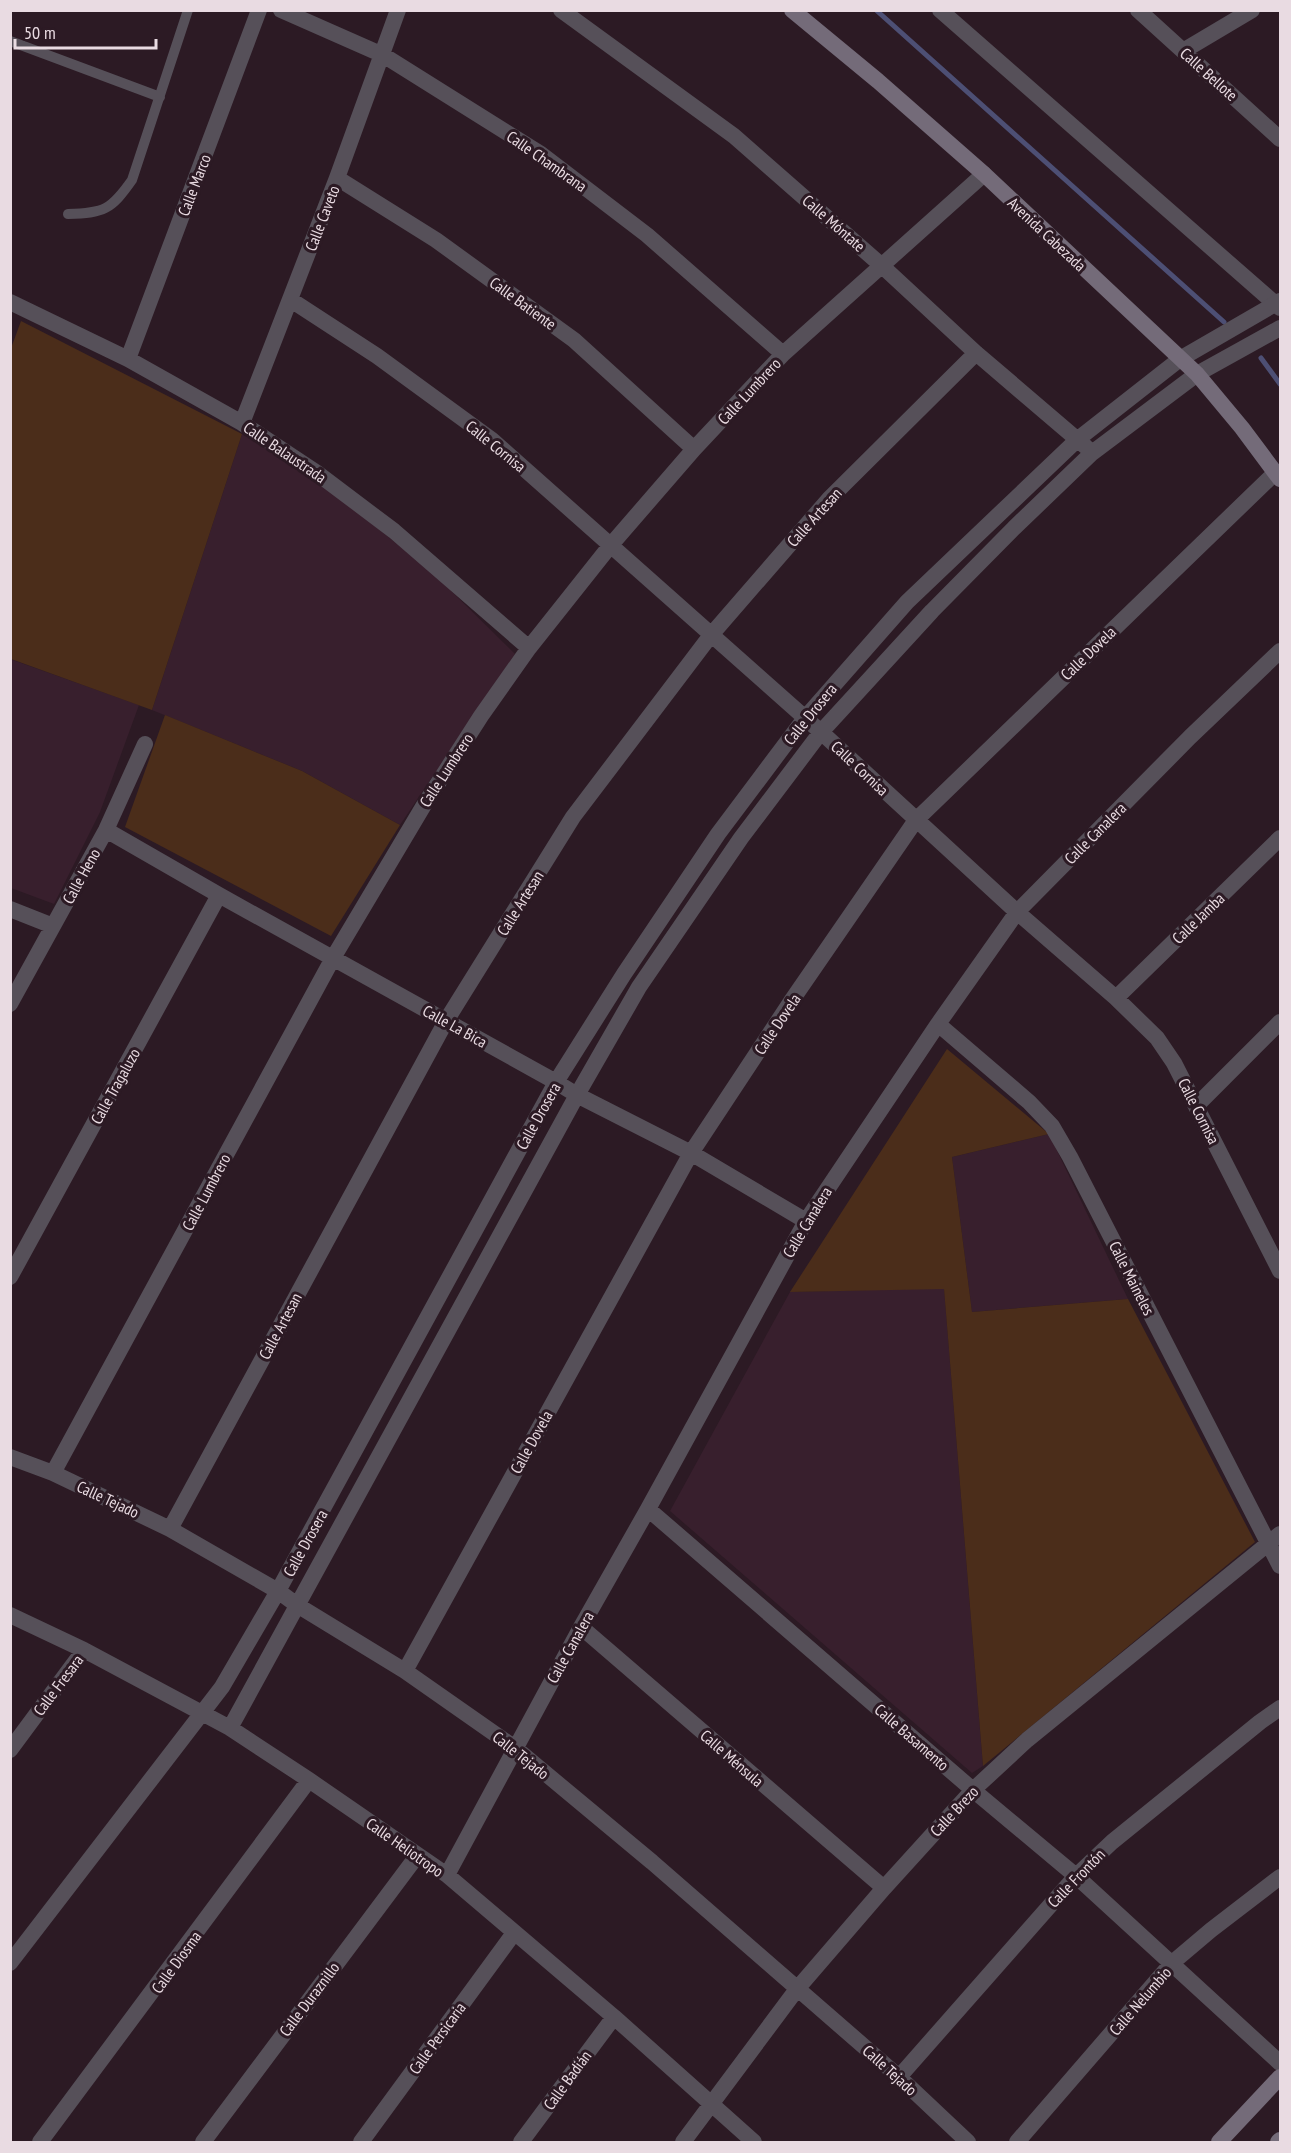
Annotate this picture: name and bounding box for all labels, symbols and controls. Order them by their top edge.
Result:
scale bar [15,12,156,50]
text: 50 m [24,21,56,44]
street label: Calle Bellote [1176,43,1242,105]
street label: Calle Chambrana [503,126,591,196]
street label: Calle Marco [173,151,215,219]
street label: Calle Caveto [300,182,344,254]
street label: Calle Móntate [798,190,870,256]
street label: Avenida Cabezada [1004,193,1090,275]
street label: Calle Batiente [486,272,560,334]
street label: Calle Lumbrero [713,353,785,429]
street label: Calle Cornisa [462,416,530,476]
street label: Calle Balaustrada [240,417,330,487]
street label: Calle Artesan [782,483,846,551]
street label: Calle Dovela [1056,622,1120,684]
street label: Calle Drosera [779,679,841,749]
street label: Calle Lumbrero [415,729,477,811]
street label: Calle Cornisa [827,736,893,800]
street label: Calle Canalera [1060,798,1130,868]
street label: Calle Heno [58,845,104,907]
street label: Calle Artesan [492,867,548,939]
street label: Calle Jamba [1168,888,1228,948]
street label: Calle Dovela [749,990,805,1058]
street label: Calle La Bica [419,1000,491,1052]
street label: Calle Tragaluzo [86,1045,144,1127]
street label: Calle Cornisa [1174,1075,1224,1147]
street label: Calle Drosera [511,1079,565,1153]
street label: Calle Lumbrero [177,1150,235,1234]
street label: Calle Canalera [778,1183,836,1261]
street label: Calle Maineles [1105,1238,1159,1318]
street label: Calle Artesan [254,1289,306,1363]
street label: Calle Dovela [506,1407,556,1477]
street label: Calle Tejado [74,1476,142,1522]
street label: Calle Drosera [278,1506,332,1580]
street label: Calle Canalera [542,1608,598,1686]
street label: Calle Fresara [29,1651,87,1719]
street label: Calle Basamento [871,1699,953,1775]
street label: Calle Ménsula [696,1725,768,1791]
street label: Calle Tejado [489,1727,553,1783]
street label: Calle Brezo [926,1781,982,1840]
street label: Calle Heliotropo [362,1813,448,1881]
street label: Calle Frontón [1043,1844,1109,1912]
street label: Calle Diosma [147,1927,205,1997]
street label: Calle Duraznillo [275,1958,343,2040]
street label: Calle Nelumbio [1105,1962,1175,2039]
street label: Calle Persicaria [404,1998,470,2078]
street label: Calle Tejado [859,2040,921,2100]
street label: Calle Badián [539,2046,595,2114]

